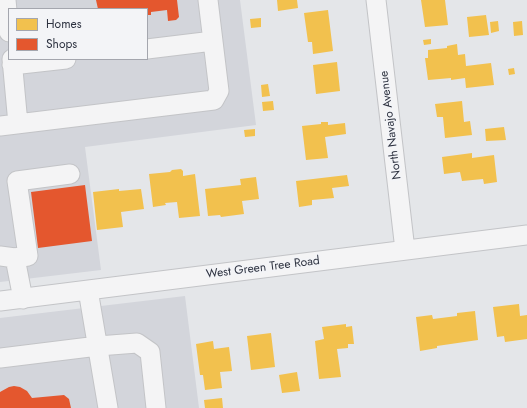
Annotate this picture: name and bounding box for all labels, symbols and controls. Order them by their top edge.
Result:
legend [8,8,148,60]
text: Homes [46,15,82,33]
text: Shops [46,35,77,53]
street label: North Navajo Avenue [377,70,405,180]
street label: West Green Tree Road [205,254,321,282]

